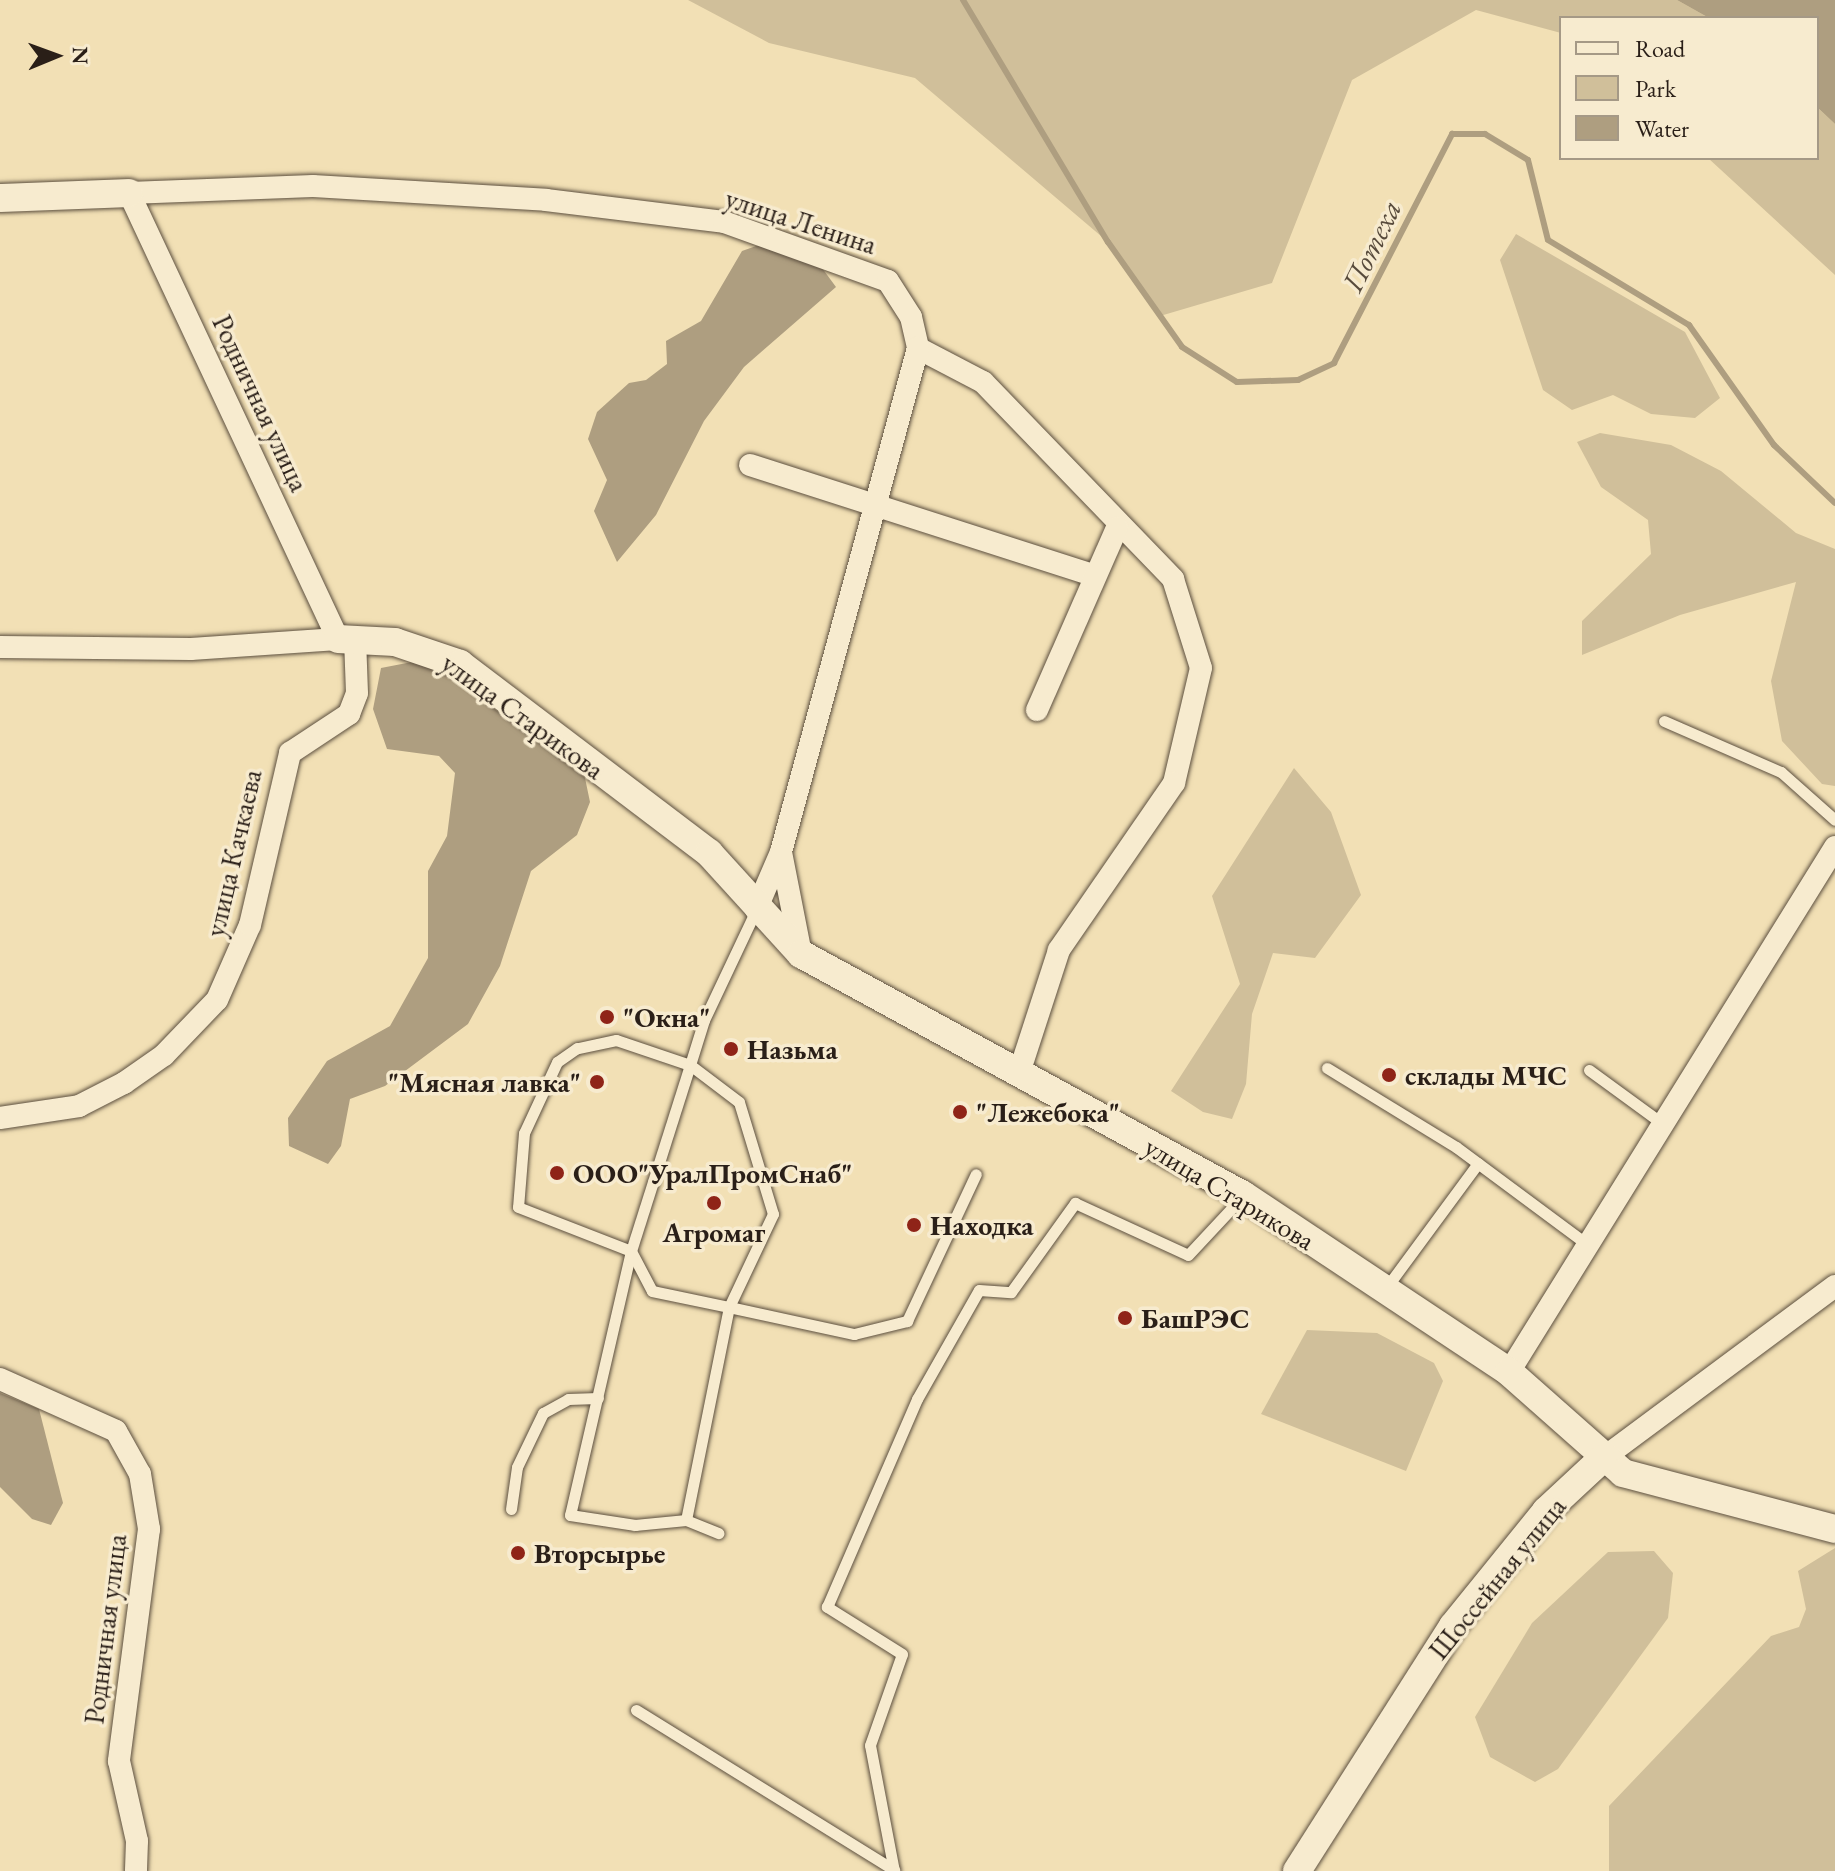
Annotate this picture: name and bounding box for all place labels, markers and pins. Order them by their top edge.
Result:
place label: "Окна" [623,1000,710,1034]
marker: "Окна" [598,1008,616,1026]
place label: Назьма [747,1032,838,1066]
marker: Назьма [722,1040,740,1058]
place label: склады МЧС [1405,1058,1567,1092]
place label: "Мясная лавка" [388,1065,581,1099]
marker: склады МЧС [1380,1066,1398,1084]
marker: "Мясная лавка" [588,1073,606,1091]
place label: "Лежебока" [976,1095,1120,1129]
marker: "Лежебока" [951,1103,969,1121]
place label: ООО"УралПромСнаб" [573,1156,852,1190]
marker: ООО"УралПромСнаб" [548,1164,566,1182]
marker: Агромаг [705,1194,723,1212]
place label: Находка [930,1208,1034,1242]
place label: Агромаг [663,1215,765,1249]
marker: Находка [905,1216,923,1234]
place label: БашРЭС [1141,1301,1250,1335]
marker: БашРЭС [1116,1309,1134,1327]
place label: Вторсырье [534,1536,665,1570]
marker: Вторсырье [509,1544,527,1562]

